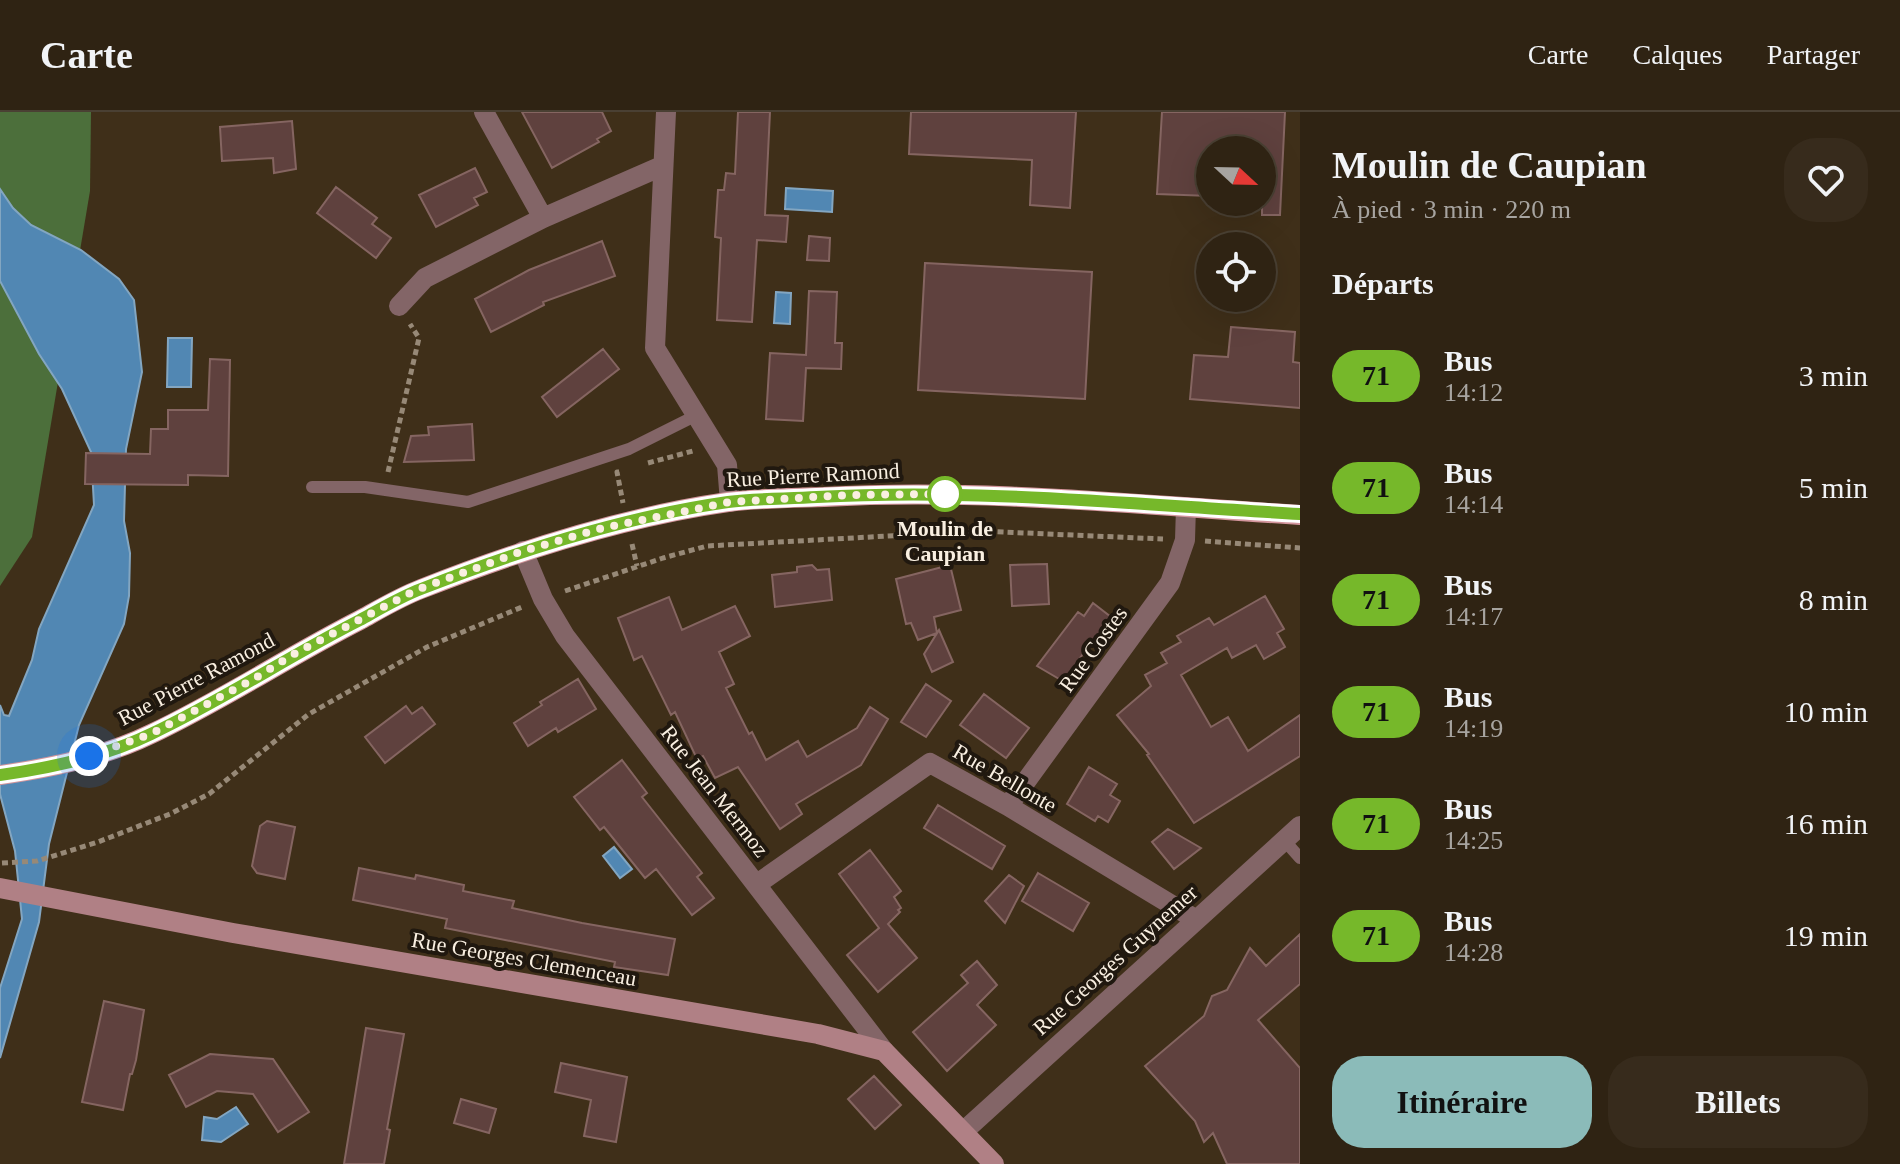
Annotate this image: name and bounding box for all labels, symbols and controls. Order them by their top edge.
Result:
text: Carte [40,34,133,76]
text: Carte [1528,39,1588,70]
text: Calques [1632,39,1723,70]
text: Partager [1767,39,1860,70]
north arrow [1196,136,1276,216]
map controls [1196,136,1276,312]
button: heart [1784,138,1868,222]
text: Moulin de Caupian [1332,144,1647,186]
text: À pied · 3 min · 220 m [1332,195,1571,224]
button: locate [1196,232,1276,312]
text: Départs [1332,267,1434,300]
text: Bus [1444,344,1492,377]
text: 3 min [1799,359,1868,392]
text: 71 [1362,360,1390,391]
text: 14:12 [1444,378,1503,407]
text: Bus [1444,456,1492,489]
street label: Rue Pierre Ramond [726,458,900,492]
text: 5 min [1799,471,1868,504]
text: 71 [1362,472,1390,503]
marker: Moulin de Caupian [928,477,962,511]
text: 14:14 [1444,490,1503,519]
place label: Moulin de Caupian [897,516,993,566]
text: Bus [1444,568,1492,601]
text: 8 min [1799,583,1868,616]
text: 71 [1362,584,1390,615]
street label: Rue Costes [1054,601,1132,697]
text: 14:17 [1444,602,1503,631]
street label: Rue Pierre Ramond [114,627,278,731]
text: Bus [1444,680,1492,713]
text: 10 min [1784,695,1868,728]
text: 71 [1362,696,1390,727]
text: 14:19 [1444,714,1503,743]
street label: Rue Jean Mermoz [656,720,774,862]
your location [69,736,109,776]
street label: Rue Bellonte [949,738,1061,818]
text: Bus [1444,792,1492,825]
text: 16 min [1784,807,1868,840]
text: 71 [1362,808,1390,839]
text: 14:25 [1444,826,1503,855]
street label: Rue Georges Guynemer [1028,879,1203,1040]
text: Bus [1444,904,1492,937]
text: 19 min [1784,919,1868,952]
text: 71 [1362,920,1390,951]
street label: Rue Georges Clemenceau [410,927,638,991]
text: 14:28 [1444,938,1503,967]
button: Itinéraire [1332,1056,1592,1148]
button: Billets [1608,1056,1868,1148]

